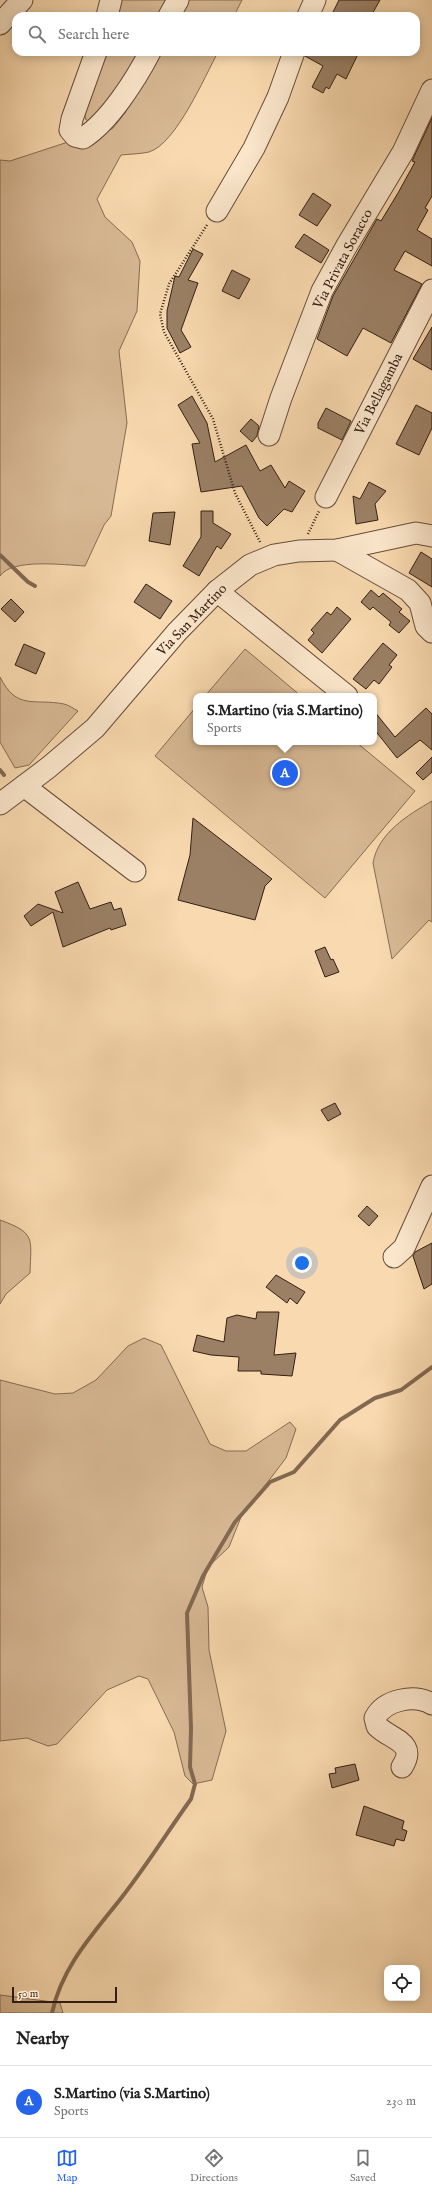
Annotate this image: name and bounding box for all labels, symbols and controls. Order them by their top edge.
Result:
search box [12,12,420,56]
icon: search [26,23,48,45]
text: Search here [58,25,129,44]
street label: Via Privata Soracco [309,206,377,313]
street label: Via Bellagamba [350,349,408,439]
street label: Via San Martino [152,580,231,661]
popup [193,693,377,745]
text: S.Martino (via S.Martino) [207,701,363,720]
text: Sports [207,720,242,737]
pin: A [272,758,298,788]
your location [292,1253,312,1273]
map controls [384,1965,420,2001]
button: locate [384,1965,420,2001]
scale bar [12,1985,117,2004]
text: 50 m [18,1987,38,2001]
text: Nearby [16,2029,69,2050]
text: S.Martino (via S.Martino) [54,2084,210,2103]
text: A [25,2093,33,2110]
text: 230 m [386,2093,416,2110]
text: Sports [54,2103,89,2120]
tab: Map [56,2147,78,2185]
tab: Directions [190,2147,238,2185]
tab: Saved [350,2147,376,2185]

